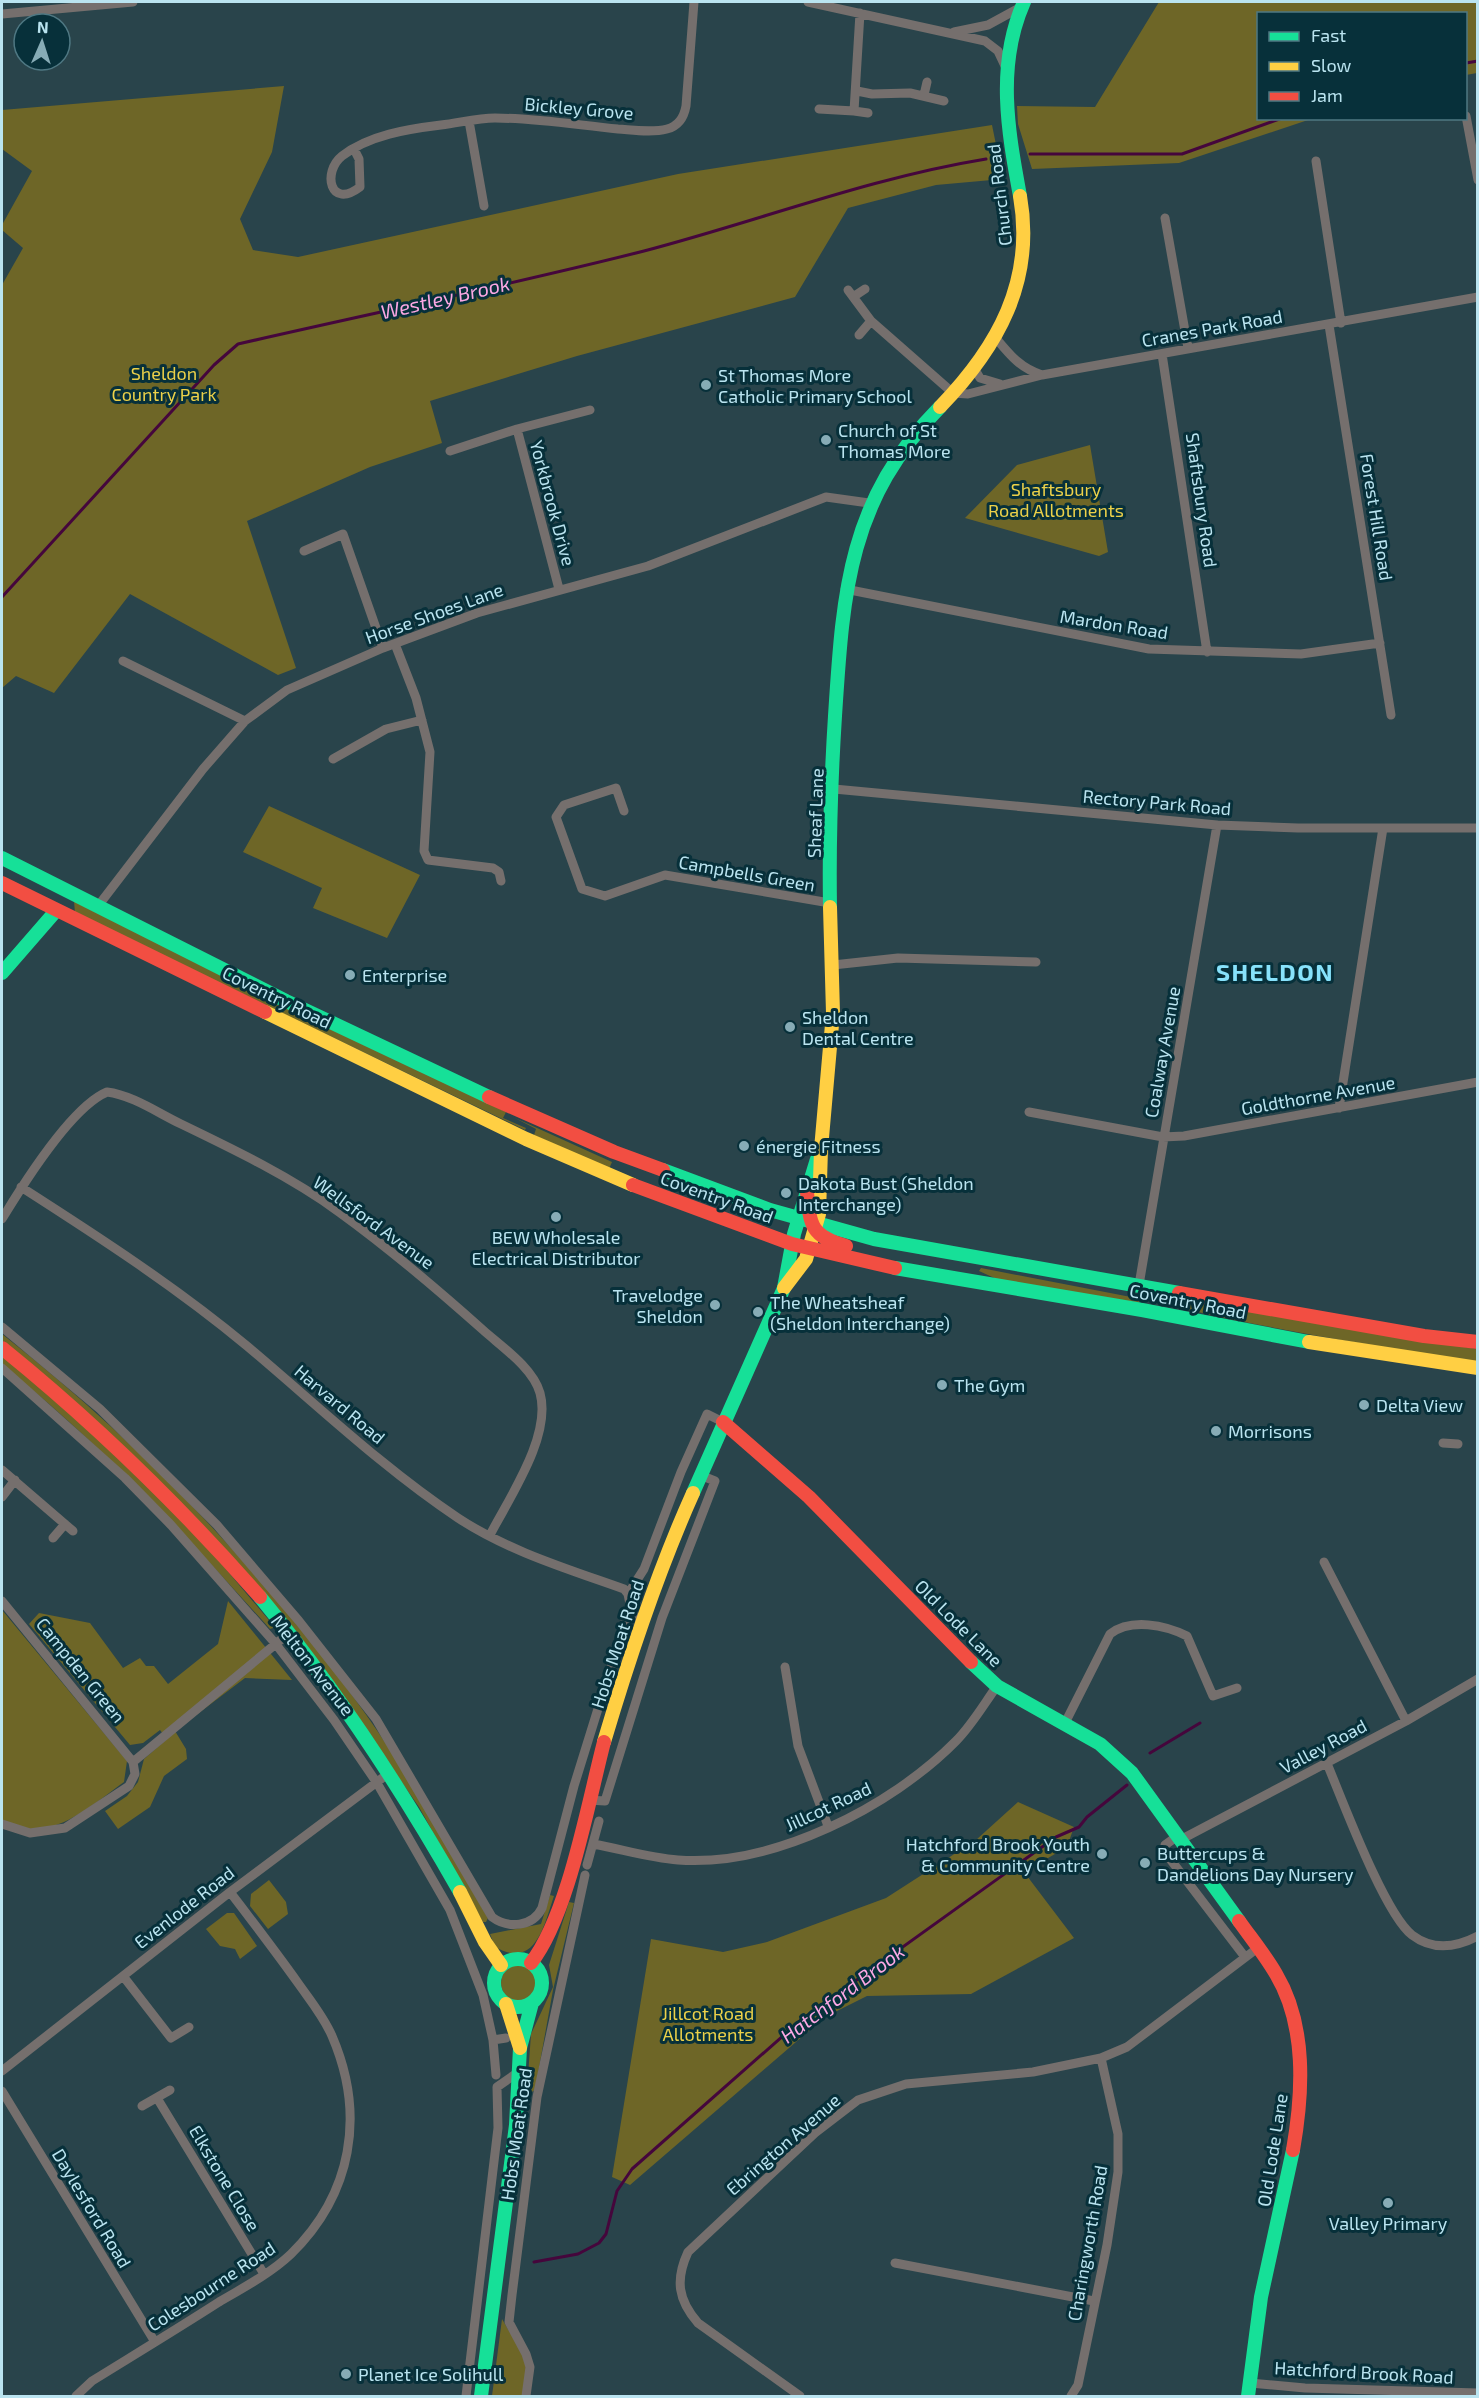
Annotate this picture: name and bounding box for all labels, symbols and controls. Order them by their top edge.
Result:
north arrow [12,12,72,72]
legend [1257,12,1467,120]
text: N [37,17,49,36]
text: Fast [1311,24,1346,46]
text: Slow [1311,54,1352,76]
text: Jam [1311,84,1343,106]
street label: Bickley Grove [524,92,634,124]
street label: Church Road [982,143,1016,247]
water label: Westley Brook [378,270,512,324]
street label: Cranes Park Road [1140,305,1284,351]
park label: Sheldon Country Park [111,362,217,405]
place label: St Thomas More Catholic Primary School [718,364,912,407]
marker: St Thomas More Catholic Primary School [699,378,713,392]
place label: Church of St Thomas More [838,419,951,462]
street label: Shaftsbury Road [1182,431,1222,569]
marker: Church of St Thomas More [819,433,833,447]
street label: Yorkbrook Drive [526,438,580,568]
street label: Forest Hill Road [1356,452,1398,582]
park label: Shaftsbury Road Allotments [988,478,1124,521]
street label: Horse Shoes Lane [362,578,506,648]
street label: Mardon Road [1058,605,1170,643]
street label: Sheaf Lane [802,768,828,858]
street label: Rectory Park Road [1082,785,1232,819]
street label: Campbells Green [677,850,817,896]
district label: SHELDON [1216,957,1334,986]
street label: Coventry Road [219,961,335,1033]
place label: Enterprise [362,964,447,986]
marker: Enterprise [343,968,357,982]
street label: Coalway Avenue [1140,985,1184,1119]
place label: Sheldon Dental Centre [802,1006,914,1049]
marker: Sheldon Dental Centre [783,1020,797,1034]
street label: Goldthorne Avenue [1239,1071,1397,1119]
place label: énergie Fitness [756,1135,881,1157]
marker: énergie Fitness [737,1139,751,1153]
street label: Coventry Road [658,1166,776,1228]
street label: Wellsford Avenue [309,1171,439,1273]
place label: Dakota Bust (Sheldon Interchange) [798,1172,974,1215]
marker: Dakota Bust (Sheldon Interchange) [779,1186,793,1200]
marker: BEW Wholesale Electrical Distributor [549,1210,563,1224]
place label: BEW Wholesale Electrical Distributor [472,1226,640,1269]
street label: Coventry Road [1128,1279,1248,1323]
place label: Travelodge Sheldon [612,1284,703,1327]
place label: The Wheatsheaf (Sheldon Interchange) [770,1291,950,1334]
marker: Travelodge Sheldon [708,1298,722,1312]
marker: The Wheatsheaf (Sheldon Interchange) [751,1305,765,1319]
street label: Harvard Road [290,1360,390,1448]
place label: The Gym [954,1374,1025,1396]
marker: The Gym [935,1378,949,1392]
place label: Delta View [1376,1394,1463,1416]
marker: Delta View [1357,1398,1371,1412]
place label: Morrisons [1228,1420,1312,1442]
marker: Morrisons [1209,1424,1223,1438]
street label: Old Lode Lane [911,1575,1007,1671]
street label: Hobs Moat Road [586,1577,648,1711]
street label: Melton Avenue [267,1610,359,1720]
street label: Campden Green [32,1613,130,1727]
street label: Valley Road [1276,1714,1370,1778]
street label: Jillcot Road [781,1776,875,1836]
place label: Hatchford Brook Youth & Community Centre [906,1833,1090,1876]
place label: Buttercups & Dandelions Day Nursery [1157,1842,1354,1885]
marker: Hatchford Brook Youth & Community Centre [1095,1847,1109,1861]
marker: Buttercups & Dandelions Day Nursery [1138,1856,1152,1870]
street label: Evenlode Road [130,1861,238,1953]
water label: Hatchford Brook [775,1939,909,2047]
park label: Jillcot Road Allotments [662,2002,754,2045]
street label: Hobs Moat Road [496,2066,536,2202]
street label: Ebrington Avenue [721,2088,845,2200]
street label: Old Lode Lane [1252,2092,1292,2208]
street label: Elkstone Close [185,2121,265,2235]
street label: Daylesford Road [48,2144,136,2272]
street label: Charingworth Road [1062,2163,1112,2323]
marker: Valley Primary [1381,2196,1395,2210]
place label: Valley Primary [1329,2212,1448,2234]
street label: Colesbourne Road [143,2236,279,2336]
street label: Hatchford Brook Road [1274,2356,1454,2388]
place label: Planet Ice Solihull [358,2363,504,2385]
marker: Planet Ice Solihull [339,2367,353,2381]

